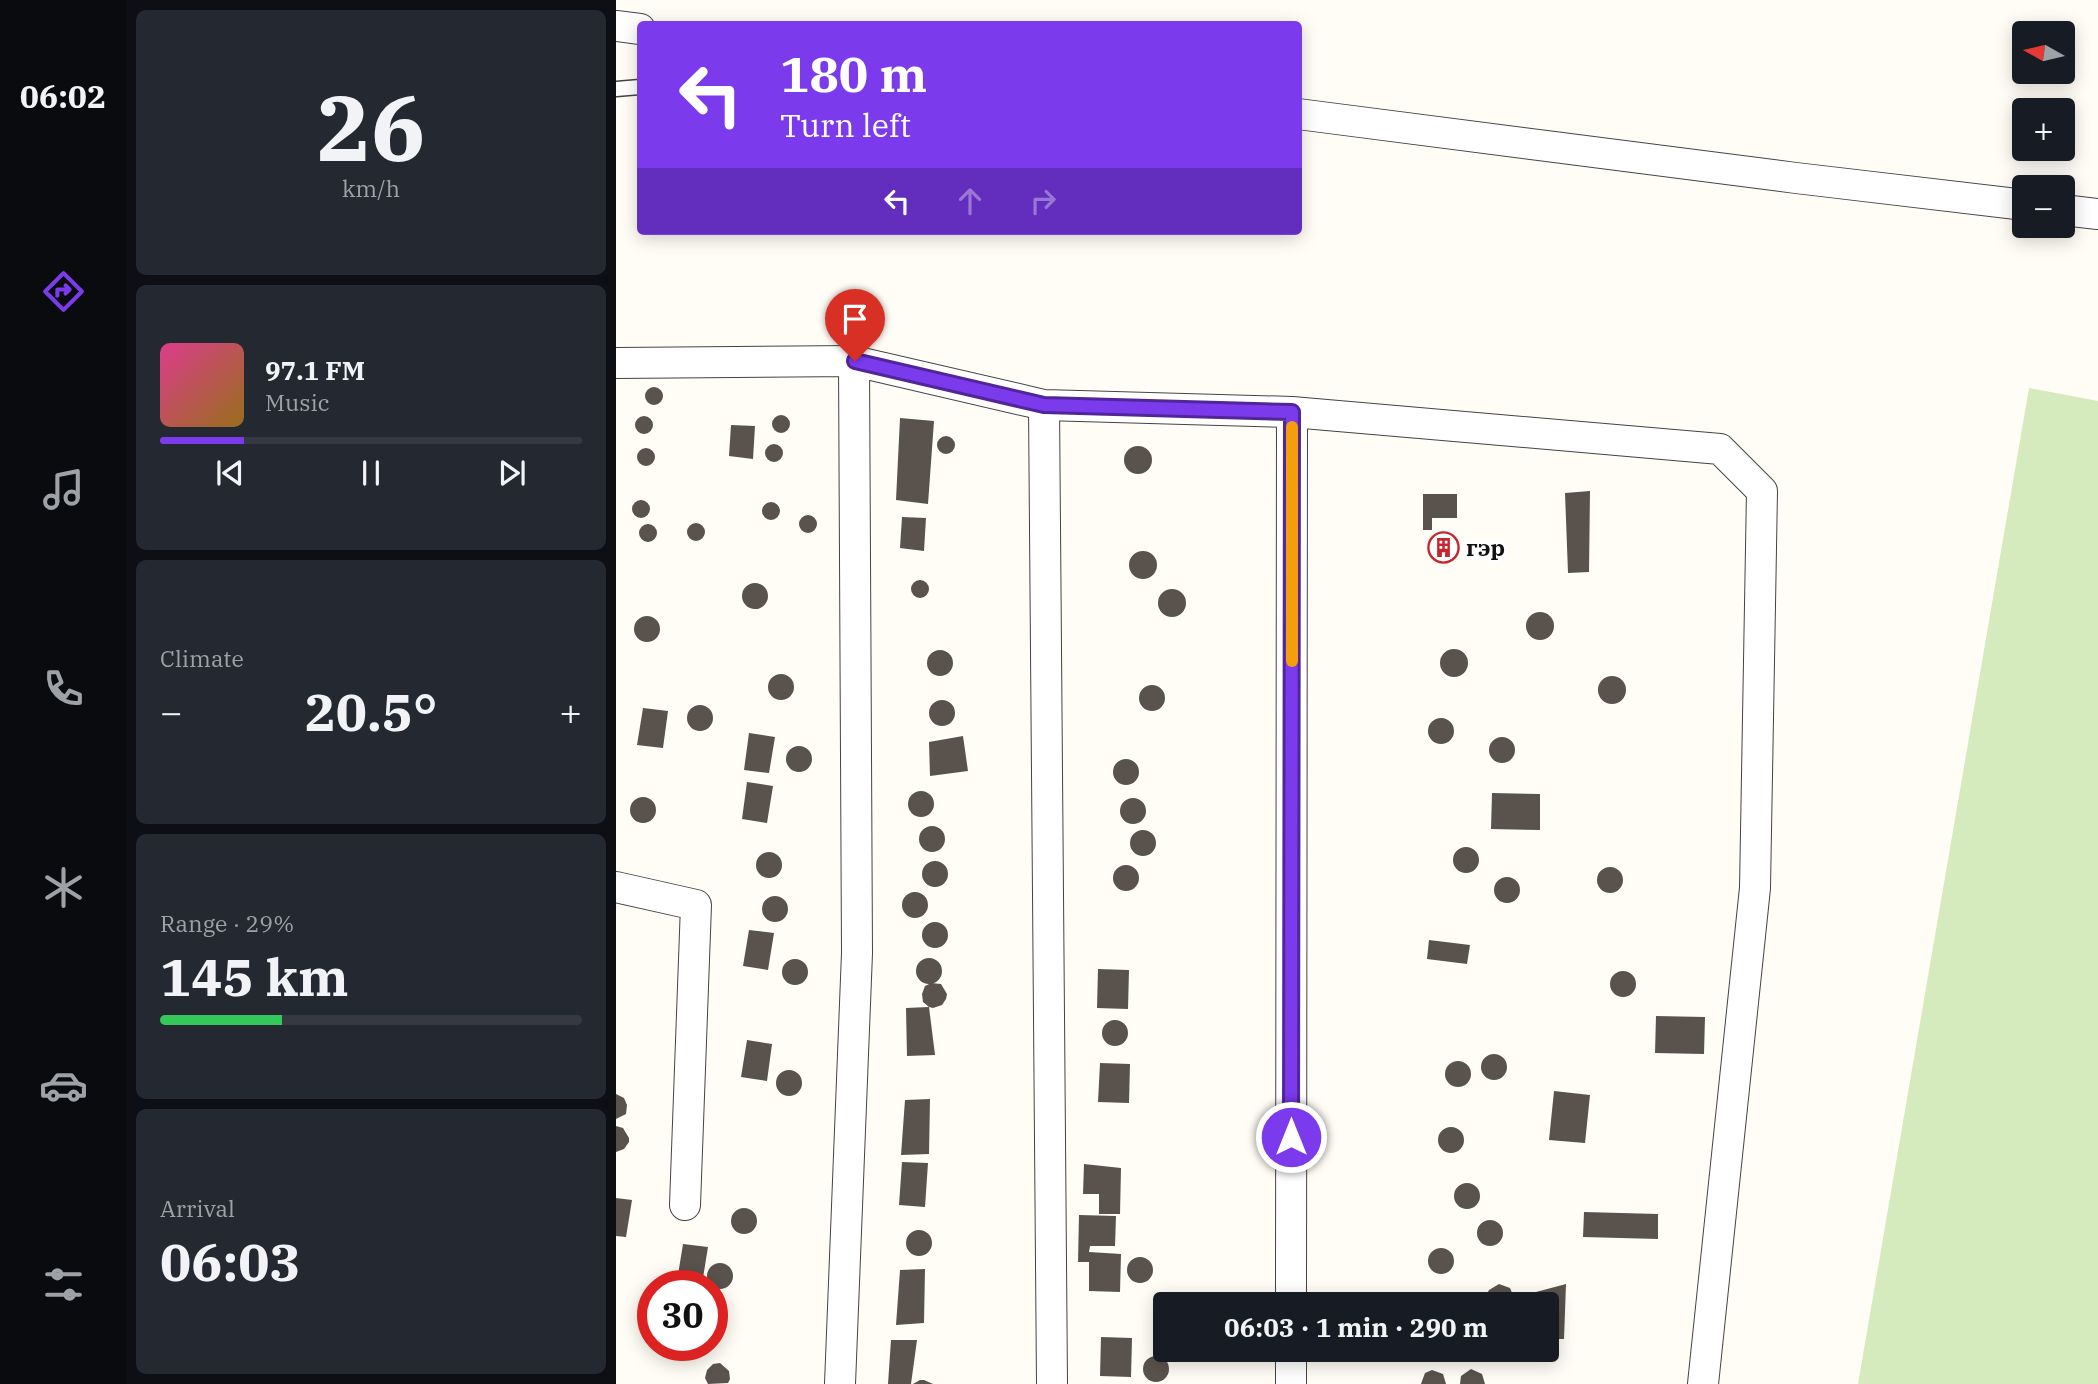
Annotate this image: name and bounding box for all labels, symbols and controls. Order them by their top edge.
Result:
north arrow [2012,21,2076,84]
map controls [2012,21,2075,238]
text: 180 m [780,42,927,105]
icon: left [665,49,756,140]
text: 26 [316,68,426,186]
text: 06:02 [20,75,106,117]
button: + [2012,98,2075,161]
text: Turn left [780,104,911,146]
text: km/h [342,173,400,203]
button: − [2012,175,2075,238]
icon: left [878,182,916,220]
icon: ahead [951,182,989,220]
icon: right [1024,182,1062,220]
icon: directions [39,267,88,316]
pin [825,289,885,361]
icon: arrive [836,300,874,338]
text: 97.1 FM [265,353,365,387]
text: Music [265,387,330,417]
icon: previous [211,454,249,492]
icon: pause [352,454,390,492]
icon: next [493,454,531,492]
icon: music [39,465,88,514]
building icon: гэр [1426,531,1460,565]
place label: гэр [1466,532,1505,562]
text: Climate [160,643,244,673]
icon: phone [39,664,88,713]
text: 20.5° [305,678,437,745]
text: − [160,687,183,736]
text: + [559,687,582,736]
icon: climate [39,863,88,912]
text: Range · 29% [160,908,294,938]
text: 145 km [160,943,349,1010]
icon: car [39,1061,88,1110]
position arrow [1254,1100,1328,1174]
text: Arrival [160,1193,235,1223]
text: 06:03 [160,1228,301,1295]
icon: filters [39,1260,88,1309]
speed limit sign: 30 [637,1270,728,1361]
text: 06:03 · 1 min · 290 m [1224,1310,1488,1344]

